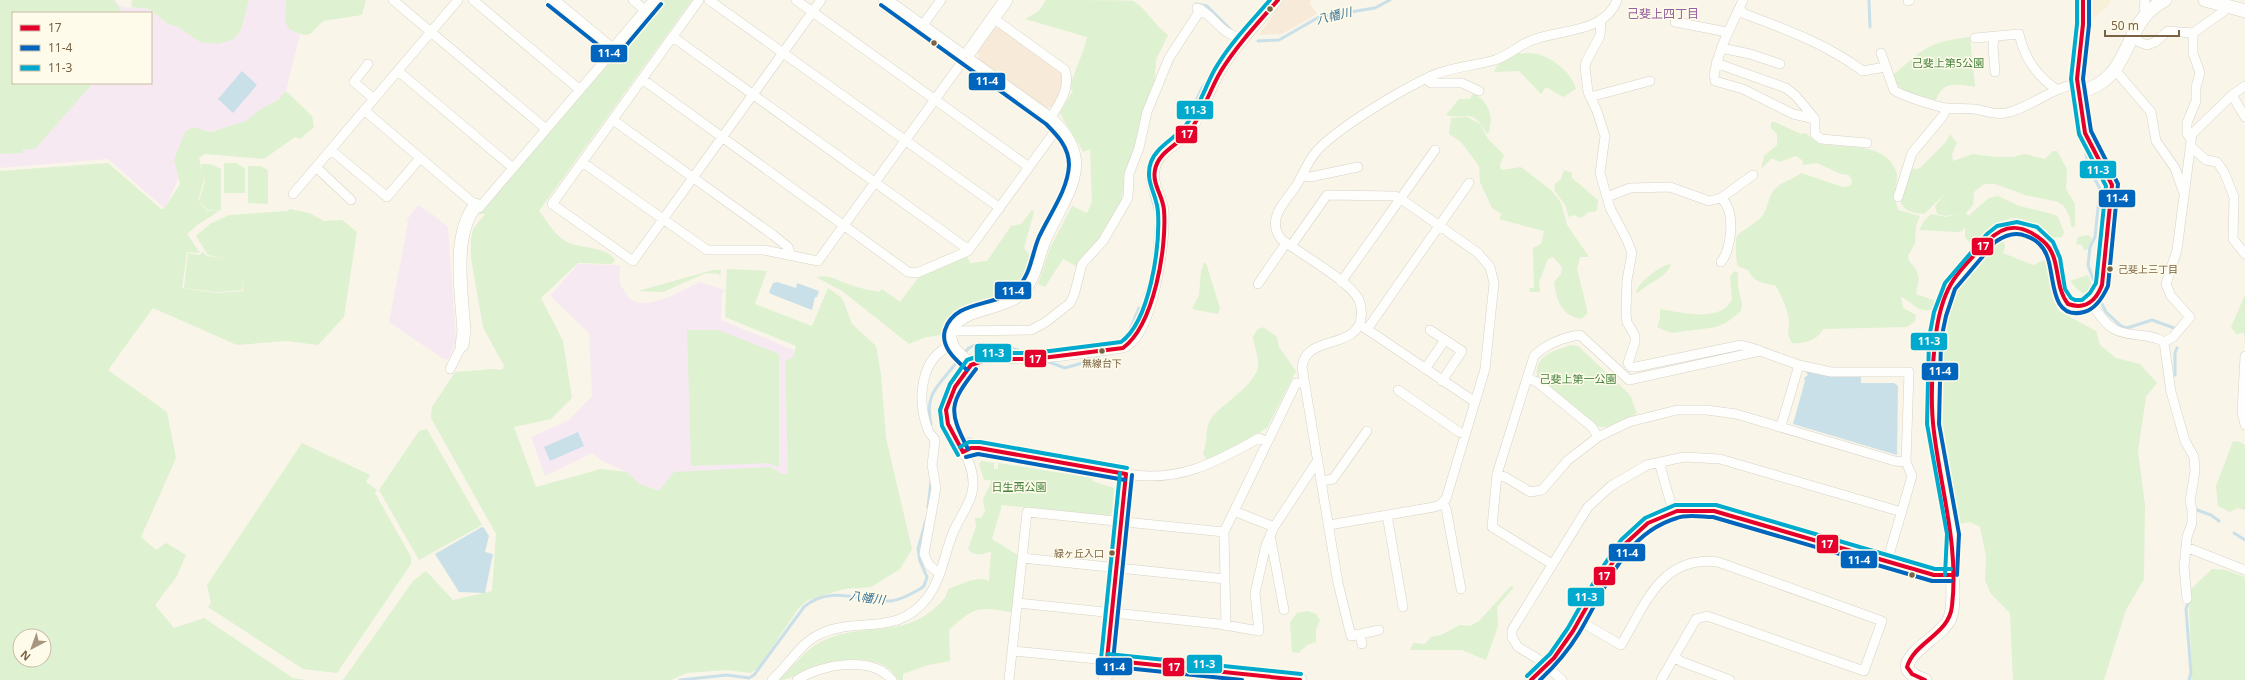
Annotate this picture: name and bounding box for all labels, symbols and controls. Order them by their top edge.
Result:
water label: 八幡川 [1314,3,1355,28]
unlabelled marker [1265,4,1275,14]
district label: 己斐上四丁目 [1627,5,1699,22]
legend [12,12,152,84]
scale bar [2105,12,2179,38]
text: 50 m [2111,17,2139,34]
text: 17 [48,19,62,36]
unlabelled marker [929,38,939,48]
text: 11-4 [48,39,73,56]
line badge: 11-4 [590,44,628,63]
text: 11-4 [598,45,621,60]
park label: 己斐上第5公園 [1912,55,1984,70]
text: 11-3 [48,59,73,76]
line badge: 11-4 [968,72,1006,91]
text: 11-4 [976,73,999,88]
line badge: 11-3 [1176,100,1214,120]
text: 11-3 [1184,102,1206,117]
line badge: 17 [1175,125,1198,144]
text: 17 [1181,126,1193,141]
line badge: 11-3 [2079,160,2117,179]
text: 11-3 [2087,162,2109,177]
line badge: 11-4 [2098,189,2136,208]
text: 11-4 [2106,190,2129,205]
line badge: 17 [1971,237,1994,256]
text: 17 [1977,238,1989,253]
place label: 己斐上三丁目 [2118,262,2178,276]
marker: 己斐上三丁目 [2105,264,2115,274]
line badge: 11-4 [994,281,1032,300]
text: 11-4 [1002,283,1025,298]
line badge: 11-3 [1910,332,1948,351]
text: 11-3 [1918,333,1940,348]
line badge: 11-3 [974,343,1012,363]
text: 11-3 [982,345,1004,360]
marker: 無線台下 [1097,346,1107,356]
line badge: 17 [1024,349,1047,368]
text: 17 [1029,351,1041,366]
place label: 無線台下 [1082,356,1122,370]
line badge: 11-4 [1921,362,1959,381]
text: 11-4 [1929,363,1952,378]
park label: 己斐上第一公園 [1540,371,1617,386]
park label: 日生西公園 [992,479,1047,494]
line badge: 17 [1816,534,1839,554]
text: 17 [1821,536,1833,551]
line badge: 11-4 [1608,543,1646,562]
text: 11-4 [1616,545,1639,560]
place label: 緑ヶ丘入口 [1054,546,1104,560]
marker: 緑ヶ丘入口 [1107,548,1117,558]
line badge: 11-4 [1840,550,1878,569]
text: 11-4 [1848,552,1871,567]
line badge: 17 [1593,566,1616,586]
text: 17 [1598,568,1610,583]
unlabelled marker [1907,570,1917,580]
water label: 八幡川 [848,587,888,608]
line badge: 11-3 [1567,587,1605,607]
text: 11-3 [1575,589,1597,604]
north arrow [12,628,52,668]
text: N [17,647,33,665]
line badge: 11-3 [1186,654,1223,674]
text: 11-3 [1193,656,1215,671]
line badge: 11-4 [1095,657,1133,676]
line badge: 17 [1162,657,1185,677]
text: 11-4 [1103,659,1126,674]
text: 17 [1168,659,1180,674]

